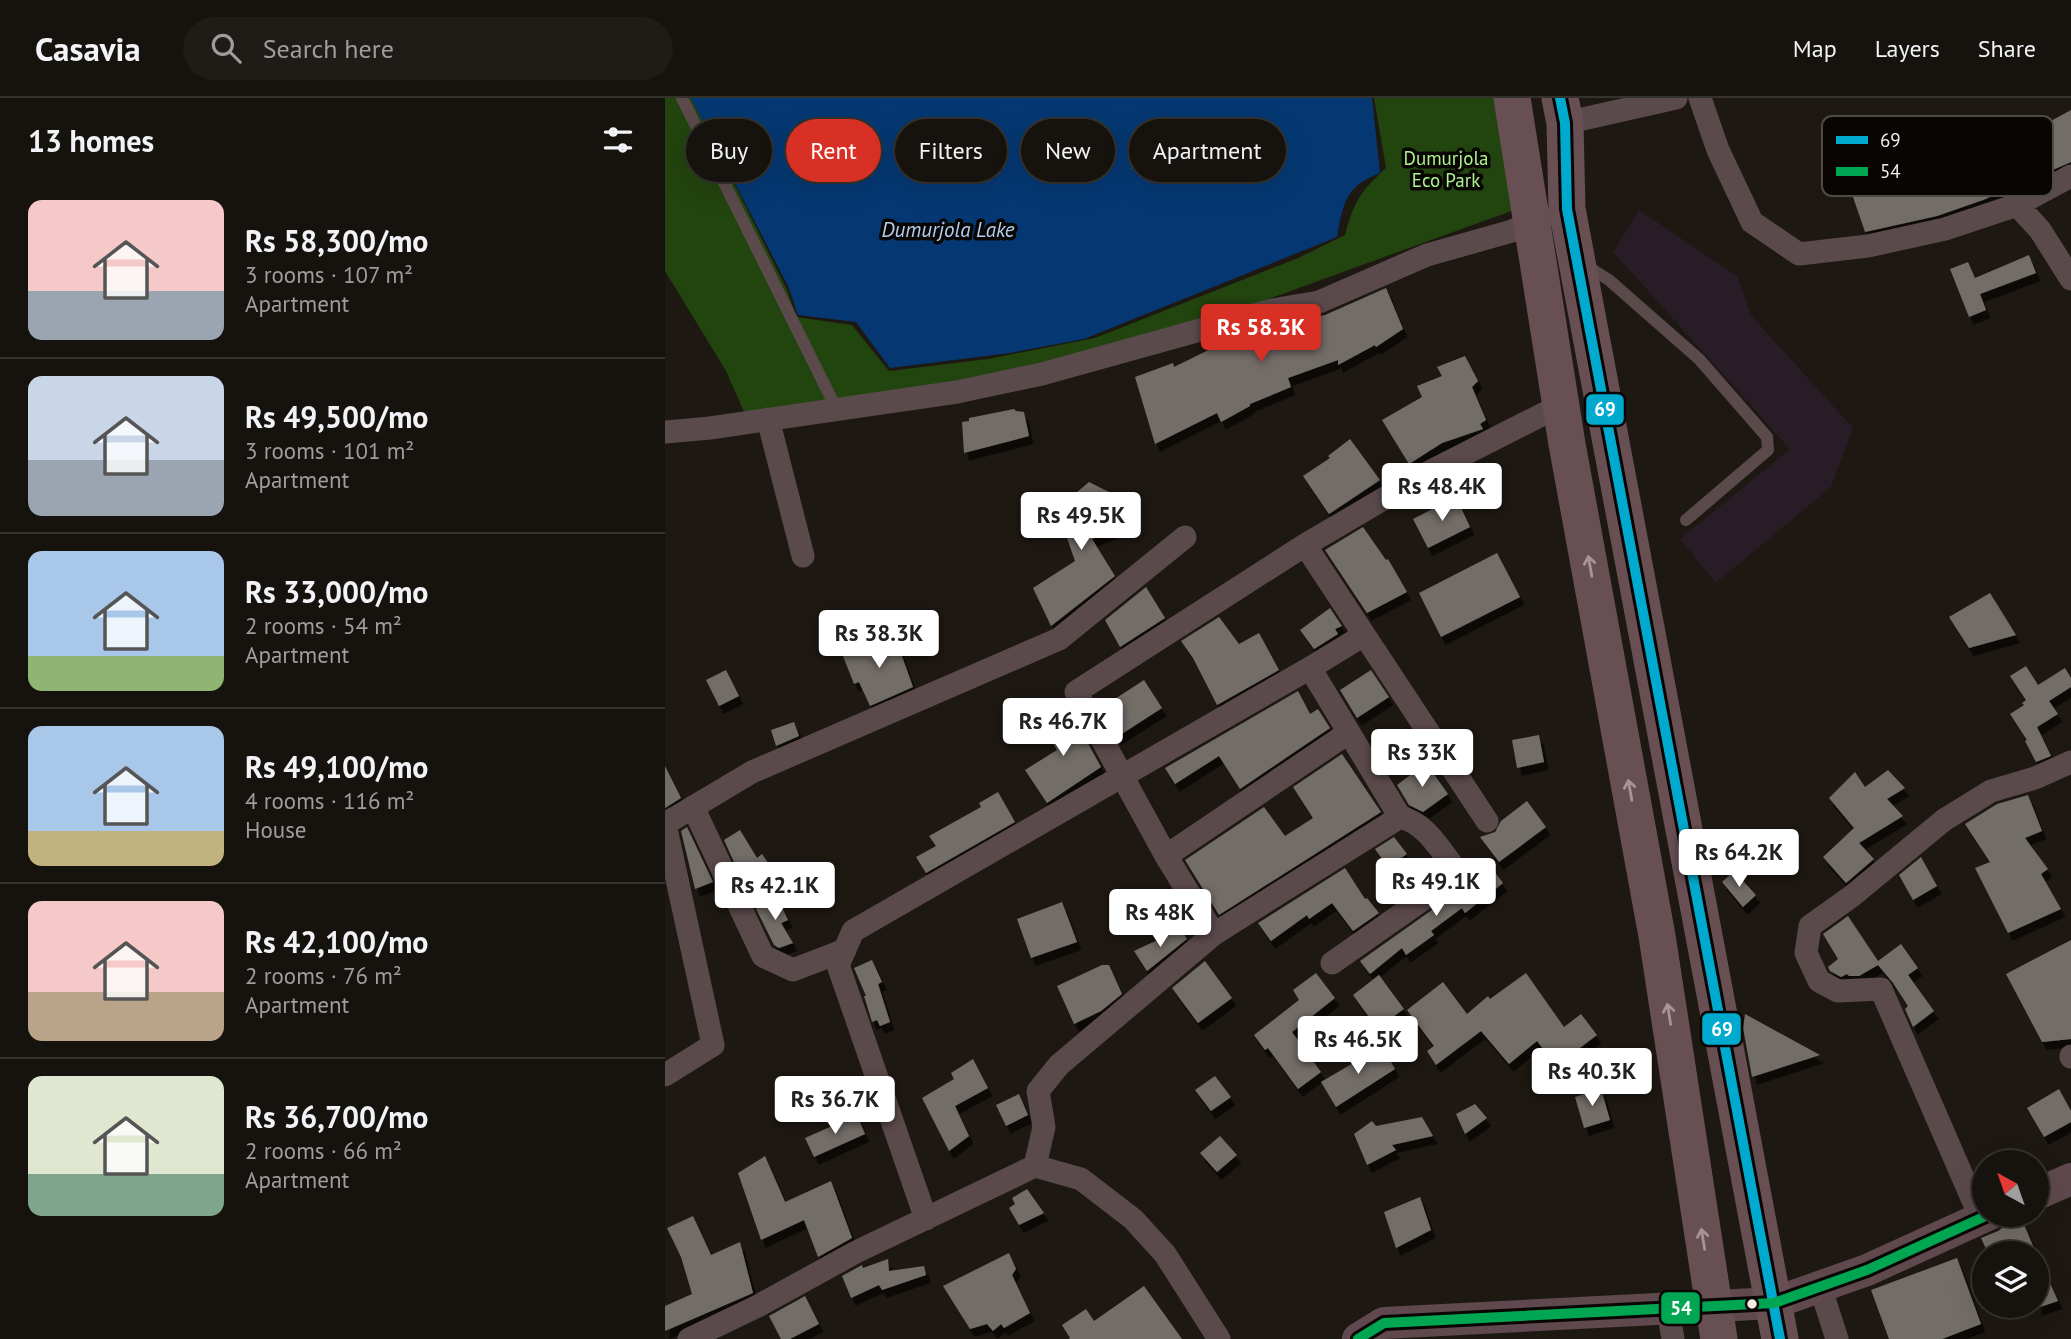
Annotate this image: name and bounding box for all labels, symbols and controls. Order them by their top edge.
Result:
search box [183,17,673,80]
text: Casavia [35,27,141,70]
icon: search [207,29,245,67]
text: Search here [263,32,394,65]
text: Map [1793,33,1837,64]
text: Layers [1875,33,1940,64]
text: Share [1978,33,2036,64]
legend [1822,116,2053,196]
chip: Buy [686,119,772,182]
chip: Rent [786,119,881,182]
chip: Filters [895,119,1007,182]
chip: New [1021,119,1115,182]
chip: Apartment [1129,119,1286,182]
text: 13 homes [28,121,154,160]
icon: filters [599,121,637,159]
text: 69 [1880,128,1901,152]
park label: Dumurjola Eco Park [1403,146,1489,192]
text: 54 [1880,159,1901,183]
water label: Dumurjola Lake [881,216,1015,243]
text: Rs 58,300/mo [245,221,428,260]
icon: home [84,228,168,312]
text: 3 rooms · 107 m² [245,260,413,289]
text: Apartment [245,289,349,318]
pin: Rs 58.3K [1189,304,1333,364]
text: Rs 58.3K [1217,312,1305,341]
line badge: 69 [1585,393,1625,426]
text: Rs 49,500/mo [245,397,428,436]
text: 69 [1594,397,1616,421]
icon: home [84,404,168,488]
text: 3 rooms · 101 m² [245,436,414,465]
pin: Rs 48.4K [1370,464,1514,523]
text: Apartment [245,465,349,494]
text: Rs 48.4K [1398,471,1486,500]
pin: Rs 49.5K [1009,492,1153,552]
text: Rs 49.5K [1037,500,1125,529]
one-way arrow [1583,555,1596,578]
text: Rs 33,000/mo [245,572,428,611]
icon: home [84,579,168,663]
pin: Rs 38.3K [807,610,951,670]
text: 2 rooms · 54 m² [245,611,402,640]
text: Rs 38.3K [835,618,923,647]
text: Apartment [245,640,349,669]
pin: Rs 46.7K [991,698,1135,758]
text: Rs 46.7K [1019,706,1107,735]
pin: Rs 33K [1365,730,1479,789]
text: Rs 33K [1387,737,1457,766]
text: Rs 49,100/mo [245,747,428,786]
icon: home [84,754,168,838]
one-way arrow [1623,779,1637,802]
text: 4 rooms · 116 m² [245,786,414,815]
text: House [245,815,307,844]
pin: Rs 64.2K [1667,830,1811,889]
text: Rs 64.2K [1695,837,1783,866]
pin: Rs 49.1K [1364,858,1508,918]
pin: Rs 42.1K [703,862,847,922]
text: Rs 49.1K [1392,866,1480,895]
text: Rs 42.1K [731,870,819,899]
pin: Rs 48K [1103,890,1217,949]
text: Rs 48K [1125,897,1195,926]
text: Rs 42,100/mo [245,922,428,961]
icon: home [84,929,168,1013]
text: 2 rooms · 76 m² [245,961,402,990]
text: Apartment [245,990,349,1019]
one-way arrow [1662,1004,1675,1026]
line badge: 69 [1701,1012,1742,1046]
pin: Rs 46.5K [1286,1016,1430,1076]
text: 69 [1711,1017,1733,1041]
text: Rs 46.5K [1314,1024,1402,1053]
pin: Rs 40.3K [1520,1048,1664,1108]
text: Rs 40.3K [1548,1056,1636,1085]
pin: Rs 36.7K [763,1076,907,1136]
text: Rs 36.7K [791,1084,879,1113]
text: Rs 36,700/mo [245,1097,428,1136]
icon: home [84,1104,168,1188]
text: 2 rooms · 66 m² [245,1136,402,1165]
north arrow [1972,1150,2049,1227]
map controls [1972,1150,2049,1318]
text: Apartment [245,1165,349,1194]
one-way arrow [1696,1228,1709,1251]
button: layers [1972,1241,2049,1318]
line badge: 54 [1660,1291,1701,1325]
text: 54 [1670,1296,1692,1320]
unlabelled marker [1745,1297,1759,1311]

